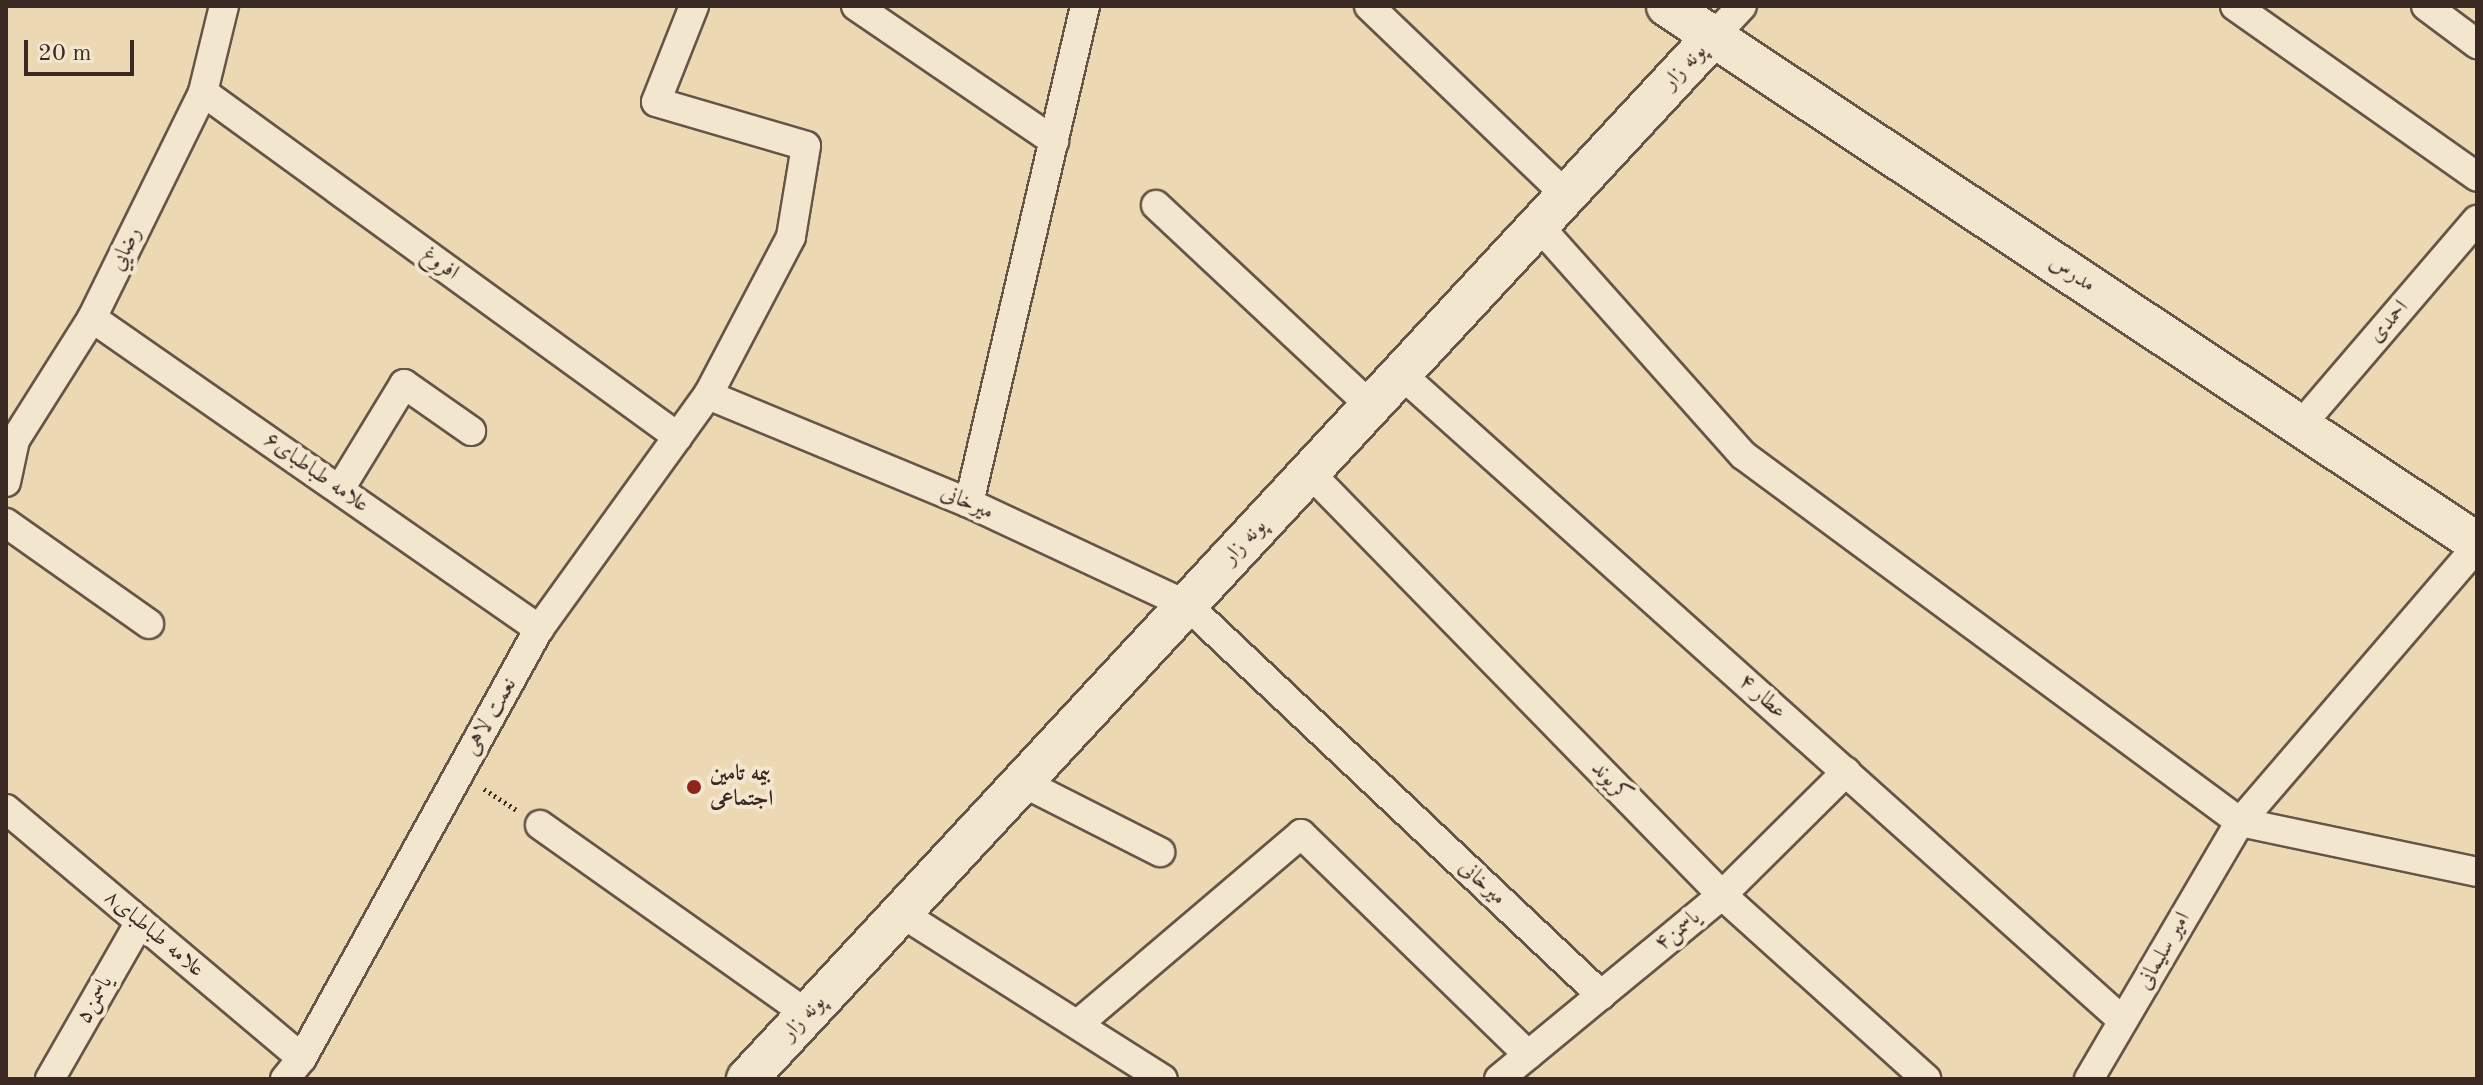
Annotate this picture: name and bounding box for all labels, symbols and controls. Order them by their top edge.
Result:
scale bar [28,24,138,74]
street label: پونه زار [1657,39,1713,95]
text: 20 m [38,42,92,66]
street label: رضایي [104,223,148,275]
street label: افروغ [416,242,464,286]
street label: مدرس [2044,249,2100,299]
street label: احمدی [2363,295,2415,349]
street label: علامه طباطبای۶ [258,427,374,519]
street label: میرخانی [936,480,998,526]
street label: پونه زار [1217,514,1273,570]
street label: عطار ۴ [1733,669,1791,725]
street label: نعمت لاهی [459,674,523,760]
street label: کریوند [1585,756,1637,808]
place label: بیمه تامین اجتماعی [710,761,773,812]
marker: بیمه تامین اجتماعی [685,778,703,796]
street label: میرخانی [1453,855,1511,911]
street label: علامه طباطبای۸ [99,885,209,983]
street label: یاسمن۴ [1650,905,1706,957]
street label: امیر سلیمانی [2131,908,2197,994]
street label: یاسمن۵ [71,971,119,1029]
street label: پونه زار [776,990,832,1046]

